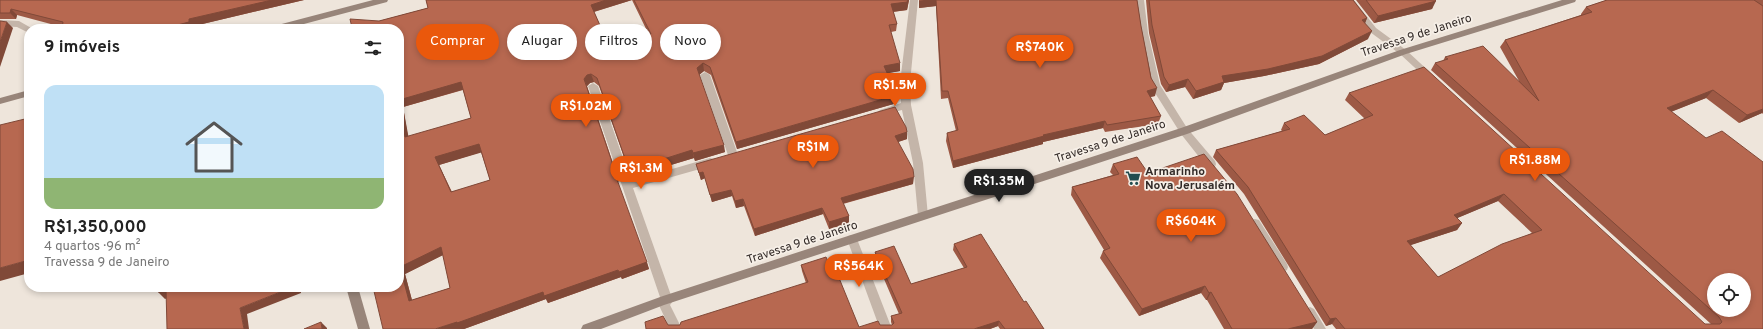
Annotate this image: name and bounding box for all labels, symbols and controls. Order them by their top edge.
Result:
street label: Travessa 9 de Janeiro [1359,10,1474,61]
chip: Comprar [416,24,499,60]
chip: Alugar [507,24,577,60]
chip: Filtros [585,24,652,60]
chip: Novo [660,24,721,60]
pin: R$740K [1007,35,1073,69]
text: 9 imóveis [44,37,120,59]
icon: filters [362,37,384,59]
text: R$740K [1016,40,1064,56]
pin: R$1.5M [862,73,928,107]
text: R$1.5M [873,78,917,94]
pin: R$1.02M [549,94,623,128]
text: R$1.02M [560,99,612,115]
icon: home [178,111,250,183]
street label: Travessa 9 de Janeiro [1053,116,1168,167]
pin: R$1M [789,135,837,169]
text: R$1M [797,140,829,156]
pin: R$1.88M [1498,148,1572,182]
text: R$1.88M [1509,153,1561,169]
pin: R$1.3M [608,156,674,190]
text: R$1.3M [619,161,663,177]
place label: Armarinho Nova Jerusalém [1145,164,1235,194]
pin: R$1.35M [962,169,1036,203]
supermarket icon: Armarinho Nova Jerusalém [1124,169,1142,187]
text: R$1.35M [973,174,1025,190]
pin: R$604K [1158,209,1224,243]
text: R$604K [1166,214,1216,230]
text: R$1,350,000 [44,217,147,239]
street label: Travessa 9 de Janeiro [745,217,860,268]
text: 4 quartos · 96 m² [44,239,141,255]
pin: R$564K [826,254,892,288]
text: Travessa 9 de Janeiro [44,255,170,271]
text: R$564K [834,259,884,275]
map controls [1707,273,1751,317]
button: locate [1707,273,1751,317]

